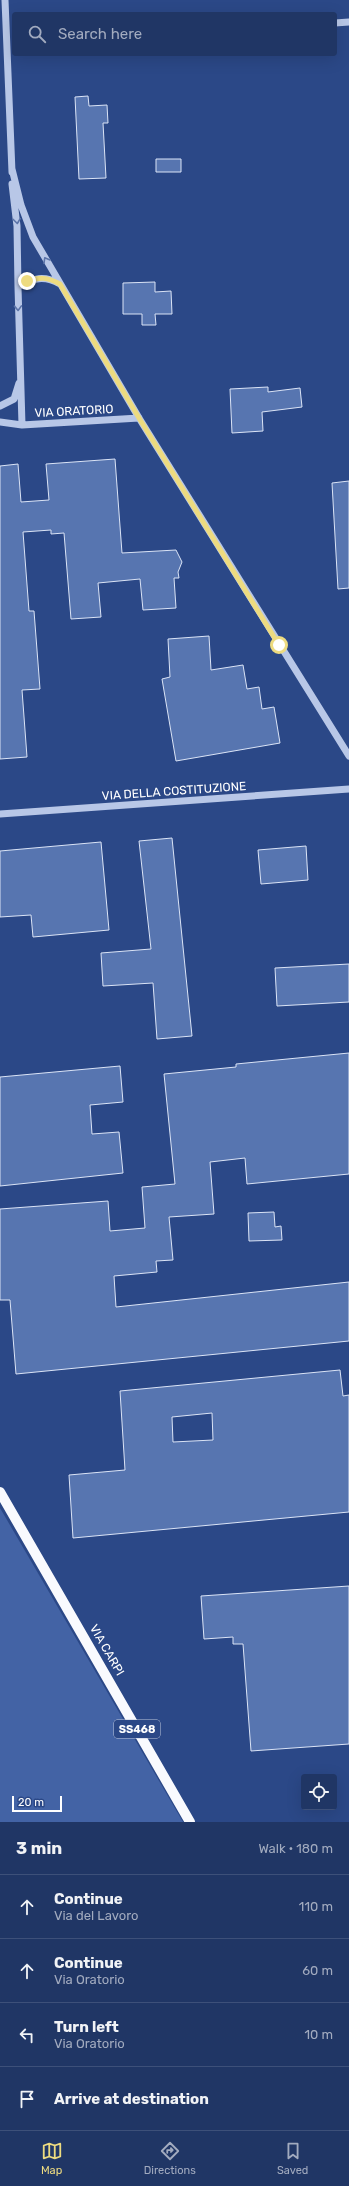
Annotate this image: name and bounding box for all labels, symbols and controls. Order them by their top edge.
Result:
search box [12,12,337,56]
icon: search [26,23,48,45]
text: Search here [58,25,142,43]
one-way arrow [12,218,21,224]
one-way arrow [44,257,51,264]
route end [18,272,36,290]
one-way arrow [14,305,23,311]
street label: VIA ORATORIO [34,402,114,420]
route start [270,636,288,654]
street label: VIA DELLA COSTITUZIONE [101,779,247,803]
street label: VIA CARPI [87,1622,127,1678]
road number: SS468 [114,1720,160,1738]
map controls [301,1774,337,1810]
button: locate [301,1774,337,1810]
scale bar [12,1794,62,1813]
text: 20 m [18,1796,44,1809]
text: 3 min [16,1838,62,1858]
text: Walk · 180 m [258,1841,333,1856]
text: Continue [54,1890,123,1908]
icon: ahead [16,1896,38,1918]
text: 110 m [299,1899,333,1914]
text: Via del Lavoro [54,1908,138,1923]
text: Continue [54,1954,123,1972]
icon: ahead [16,1960,38,1982]
text: 60 m [302,1963,333,1978]
text: Via Oratorio [54,1972,125,1987]
text: Turn left [54,2018,119,2036]
icon: left [16,2024,38,2046]
text: 10 m [304,2027,333,2042]
text: Via Oratorio [54,2036,125,2051]
icon: arrive [16,2088,38,2110]
text: Arrive at destination [54,2090,209,2108]
tab: Map [41,2140,63,2177]
tab: Directions [144,2140,196,2177]
tab: Saved [277,2140,308,2177]

